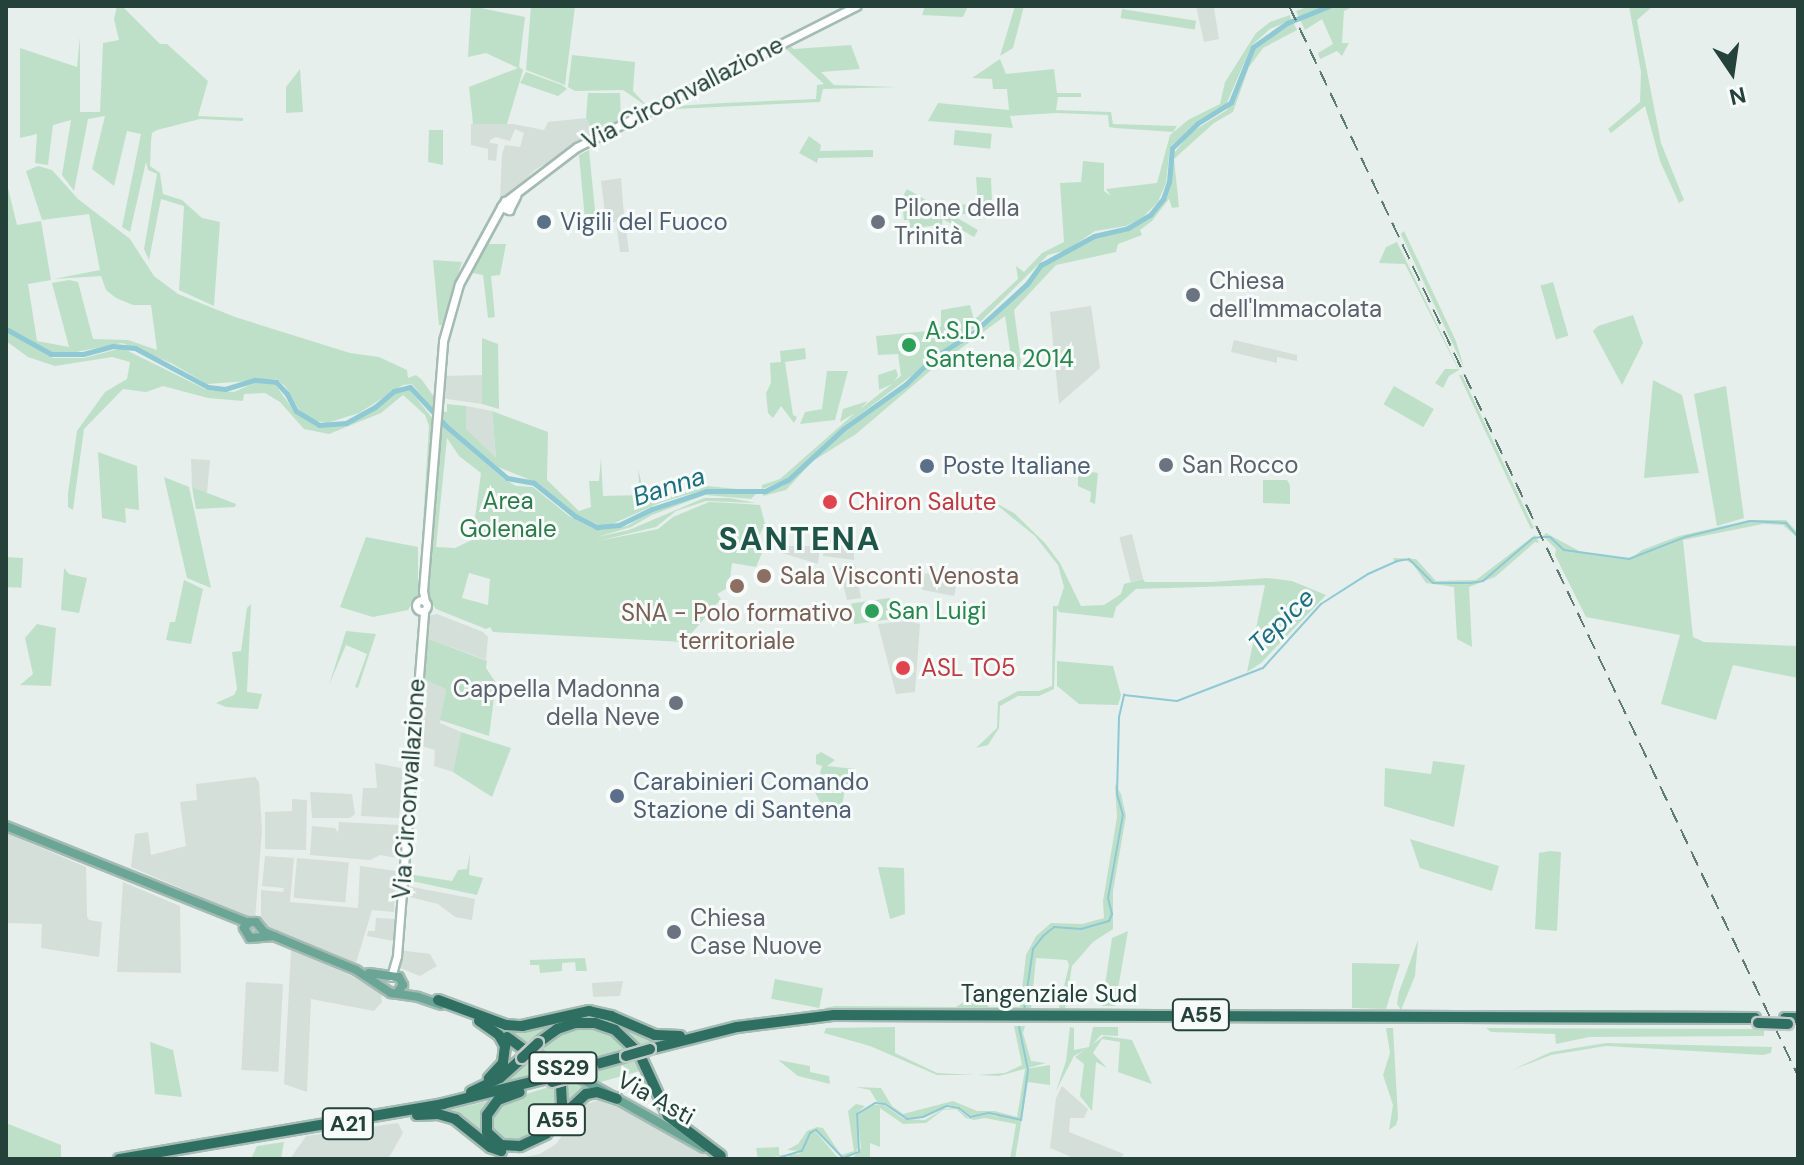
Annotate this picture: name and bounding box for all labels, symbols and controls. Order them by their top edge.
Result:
street label: Via Circonvallazione [578,30,788,156]
north arrow [1692,32,1772,112]
text: N [1726,80,1749,112]
place label: Pilone della Trinità [894,194,1019,250]
place label: Vigili del Fuoco [560,208,728,236]
marker: Vigili del Fuoco [535,213,553,231]
marker: Pilone della Trinità [869,213,887,231]
place label: Chiesa dell'Immacolata [1209,267,1382,323]
marker: Chiesa dell'Immacolata [1184,286,1202,304]
place label: A.S.D. Santena 2014 [925,317,1074,373]
marker: A.S.D. Santena 2014 [900,336,918,354]
place label: San Rocco [1182,451,1299,479]
place label: Poste Italiane [943,452,1091,480]
marker: San Rocco [1157,456,1175,474]
marker: Poste Italiane [918,457,936,475]
water label: Banna [629,461,709,513]
park label: Area Golenale [459,487,557,543]
place label: Chiron Salute [848,488,996,516]
marker: Chiron Salute [819,491,841,513]
district label: SANTENA [718,520,882,558]
place label: Sala Visconti Venosta [780,562,1019,590]
marker: Sala Visconti Venosta [755,567,773,585]
marker: SNA - Polo formativo territoriale [728,577,746,595]
water label: Tepice [1243,582,1321,660]
place label: San Luigi [888,597,986,625]
place label: SNA - Polo formativo territoriale [621,599,853,655]
marker: San Luigi [863,602,881,620]
place label: ASL TO5 [921,654,1016,682]
marker: ASL TO5 [892,657,914,679]
place label: Cappella Madonna della Neve [453,675,660,731]
street label: Via Circonvallazione [387,678,431,900]
marker: Cappella Madonna della Neve [667,694,685,712]
place label: Carabinieri Comando Stazione di Santena [633,768,869,824]
marker: Carabinieri Comando Stazione di Santena [608,787,626,805]
place label: Chiesa Case Nuove [690,904,822,960]
marker: Chiesa Case Nuove [665,923,683,941]
street label: Tangenziale Sud [961,980,1137,1008]
road number: A55 [1171,997,1231,1033]
road number: SS29 [527,1050,599,1086]
street label: Via Asti [612,1065,700,1131]
road number: A55 [527,1102,587,1138]
road number: A21 [320,1106,376,1142]

